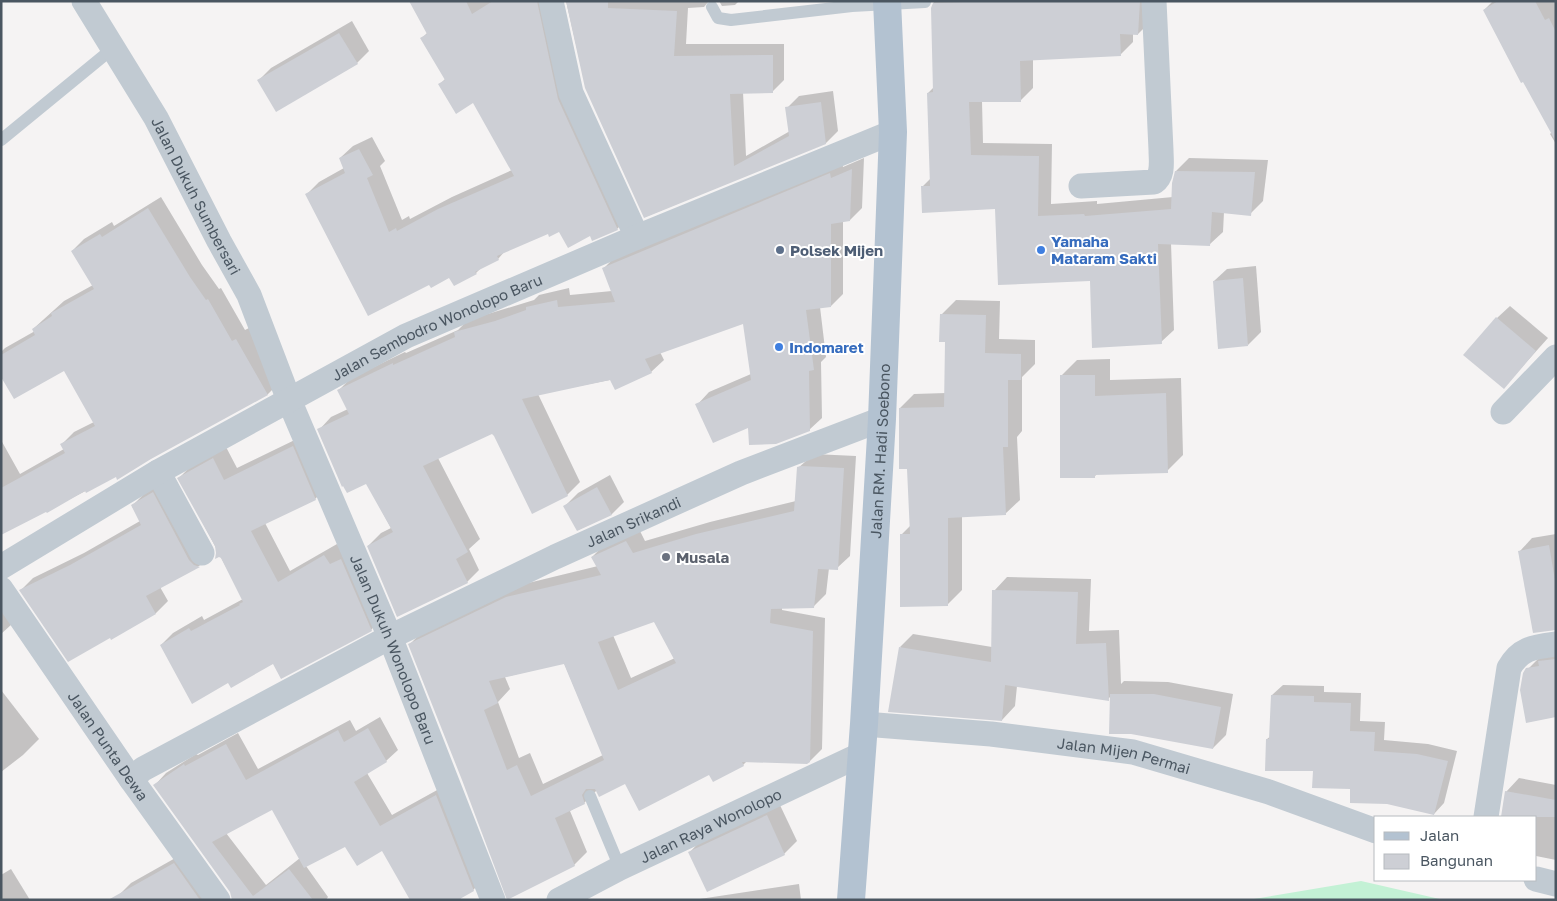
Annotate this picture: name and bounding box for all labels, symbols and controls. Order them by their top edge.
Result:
street label: Jalan Dukuh Sumbersari [148,114,245,278]
place label: Yamaha Mataram Sakti [1051,232,1157,267]
place label: Polsek Mijen [790,241,883,259]
marker: Polsek Mijen [774,244,786,256]
marker: Yamaha Mataram Sakti [1035,244,1047,256]
street label: Jalan Sembodro Wonolopo Baru [328,270,545,384]
place label: Indomaret [789,338,864,356]
marker: Indomaret [773,341,785,353]
street label: Jalan RM. Hadi Soebono [866,363,893,539]
street label: Jalan Srikandi [583,492,683,551]
place label: Musala [676,548,729,566]
marker: Musala [660,551,672,563]
street label: Jalan Dukuh Wonolopo Baru [347,552,440,747]
street label: Jalan Punta Dewa [65,688,152,804]
street label: Jalan Mijen Permai [1056,733,1193,777]
street label: Jalan Raya Wonolopo [637,784,784,866]
legend [1374,816,1537,881]
text: Jalan [1420,826,1459,844]
text: Bangunan [1420,851,1493,869]

